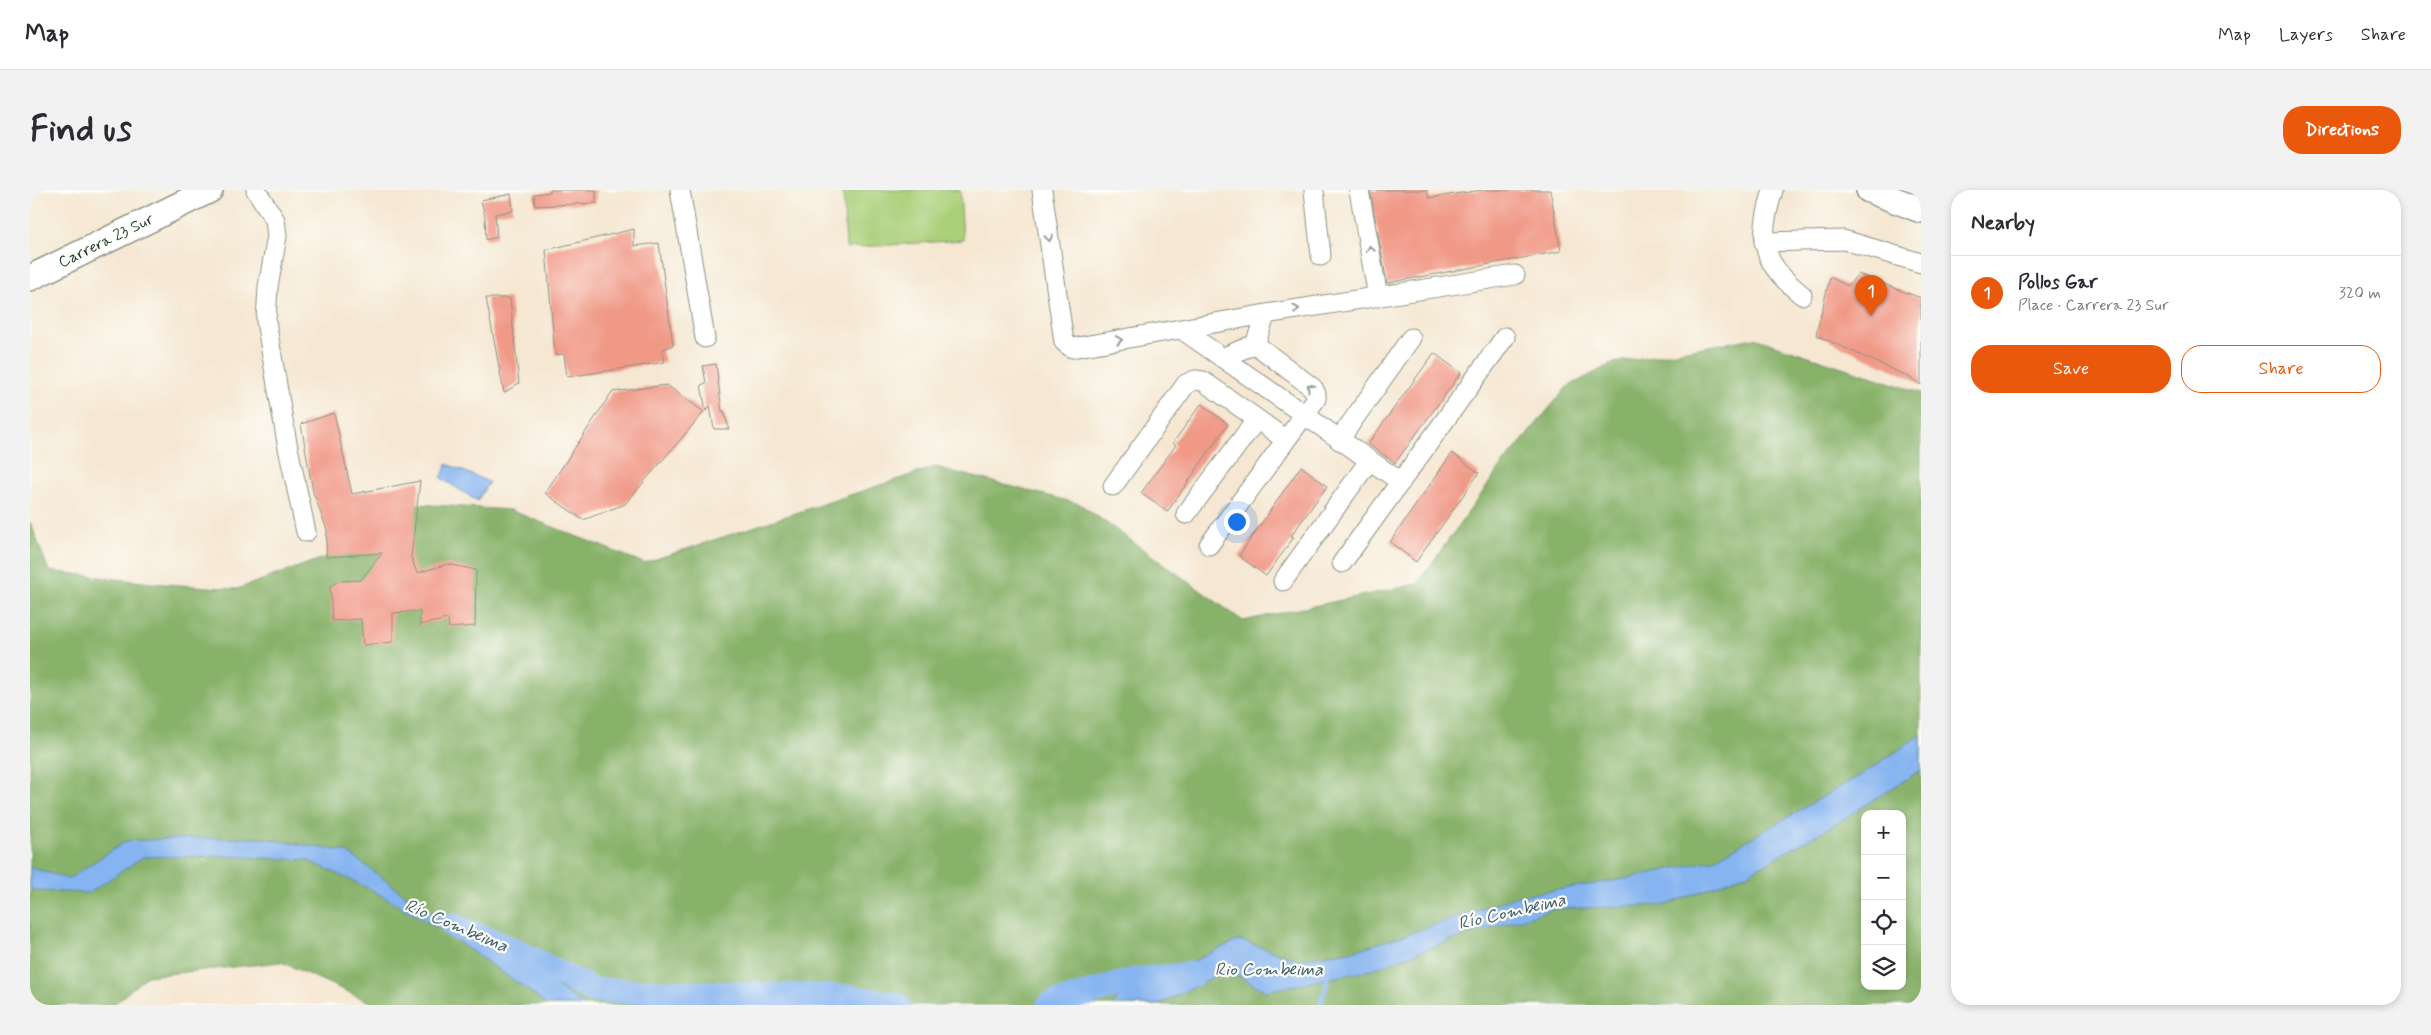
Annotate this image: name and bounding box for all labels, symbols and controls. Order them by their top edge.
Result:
text: Map [25,19,69,50]
text: Map [2218,23,2251,47]
text: Layers [2279,23,2333,47]
text: Share [2361,23,2406,47]
button: Directions [2283,106,2401,154]
text: Find us [30,107,132,153]
street label: Carrera 23 Sur [55,209,157,273]
text: Nearby [1971,209,2035,237]
one-way arrow [1043,235,1054,243]
one-way arrow [1365,244,1375,253]
text: Pollos Gar [2018,270,2098,295]
pin: 1 [1855,275,1887,316]
text: 1 [1983,283,1991,304]
text: 320 m [2339,283,2381,304]
text: Place · Carrera 23 Sur [2018,295,2169,316]
one-way arrow [1292,305,1300,315]
one-way arrow [1115,335,1123,346]
button: Save [1971,345,2171,393]
button: Share [2181,345,2381,393]
one-way arrow [1307,384,1316,393]
your location [1224,509,1250,535]
map controls [1861,810,1906,990]
button: + [1861,810,1906,855]
button: − [1861,855,1906,900]
water label: Río Combeima [1456,888,1568,936]
water label: Río Combeima [401,893,511,959]
button: locate [1861,900,1906,945]
button: layers [1861,945,1906,990]
water label: Rio Combeima [1215,958,1323,982]

